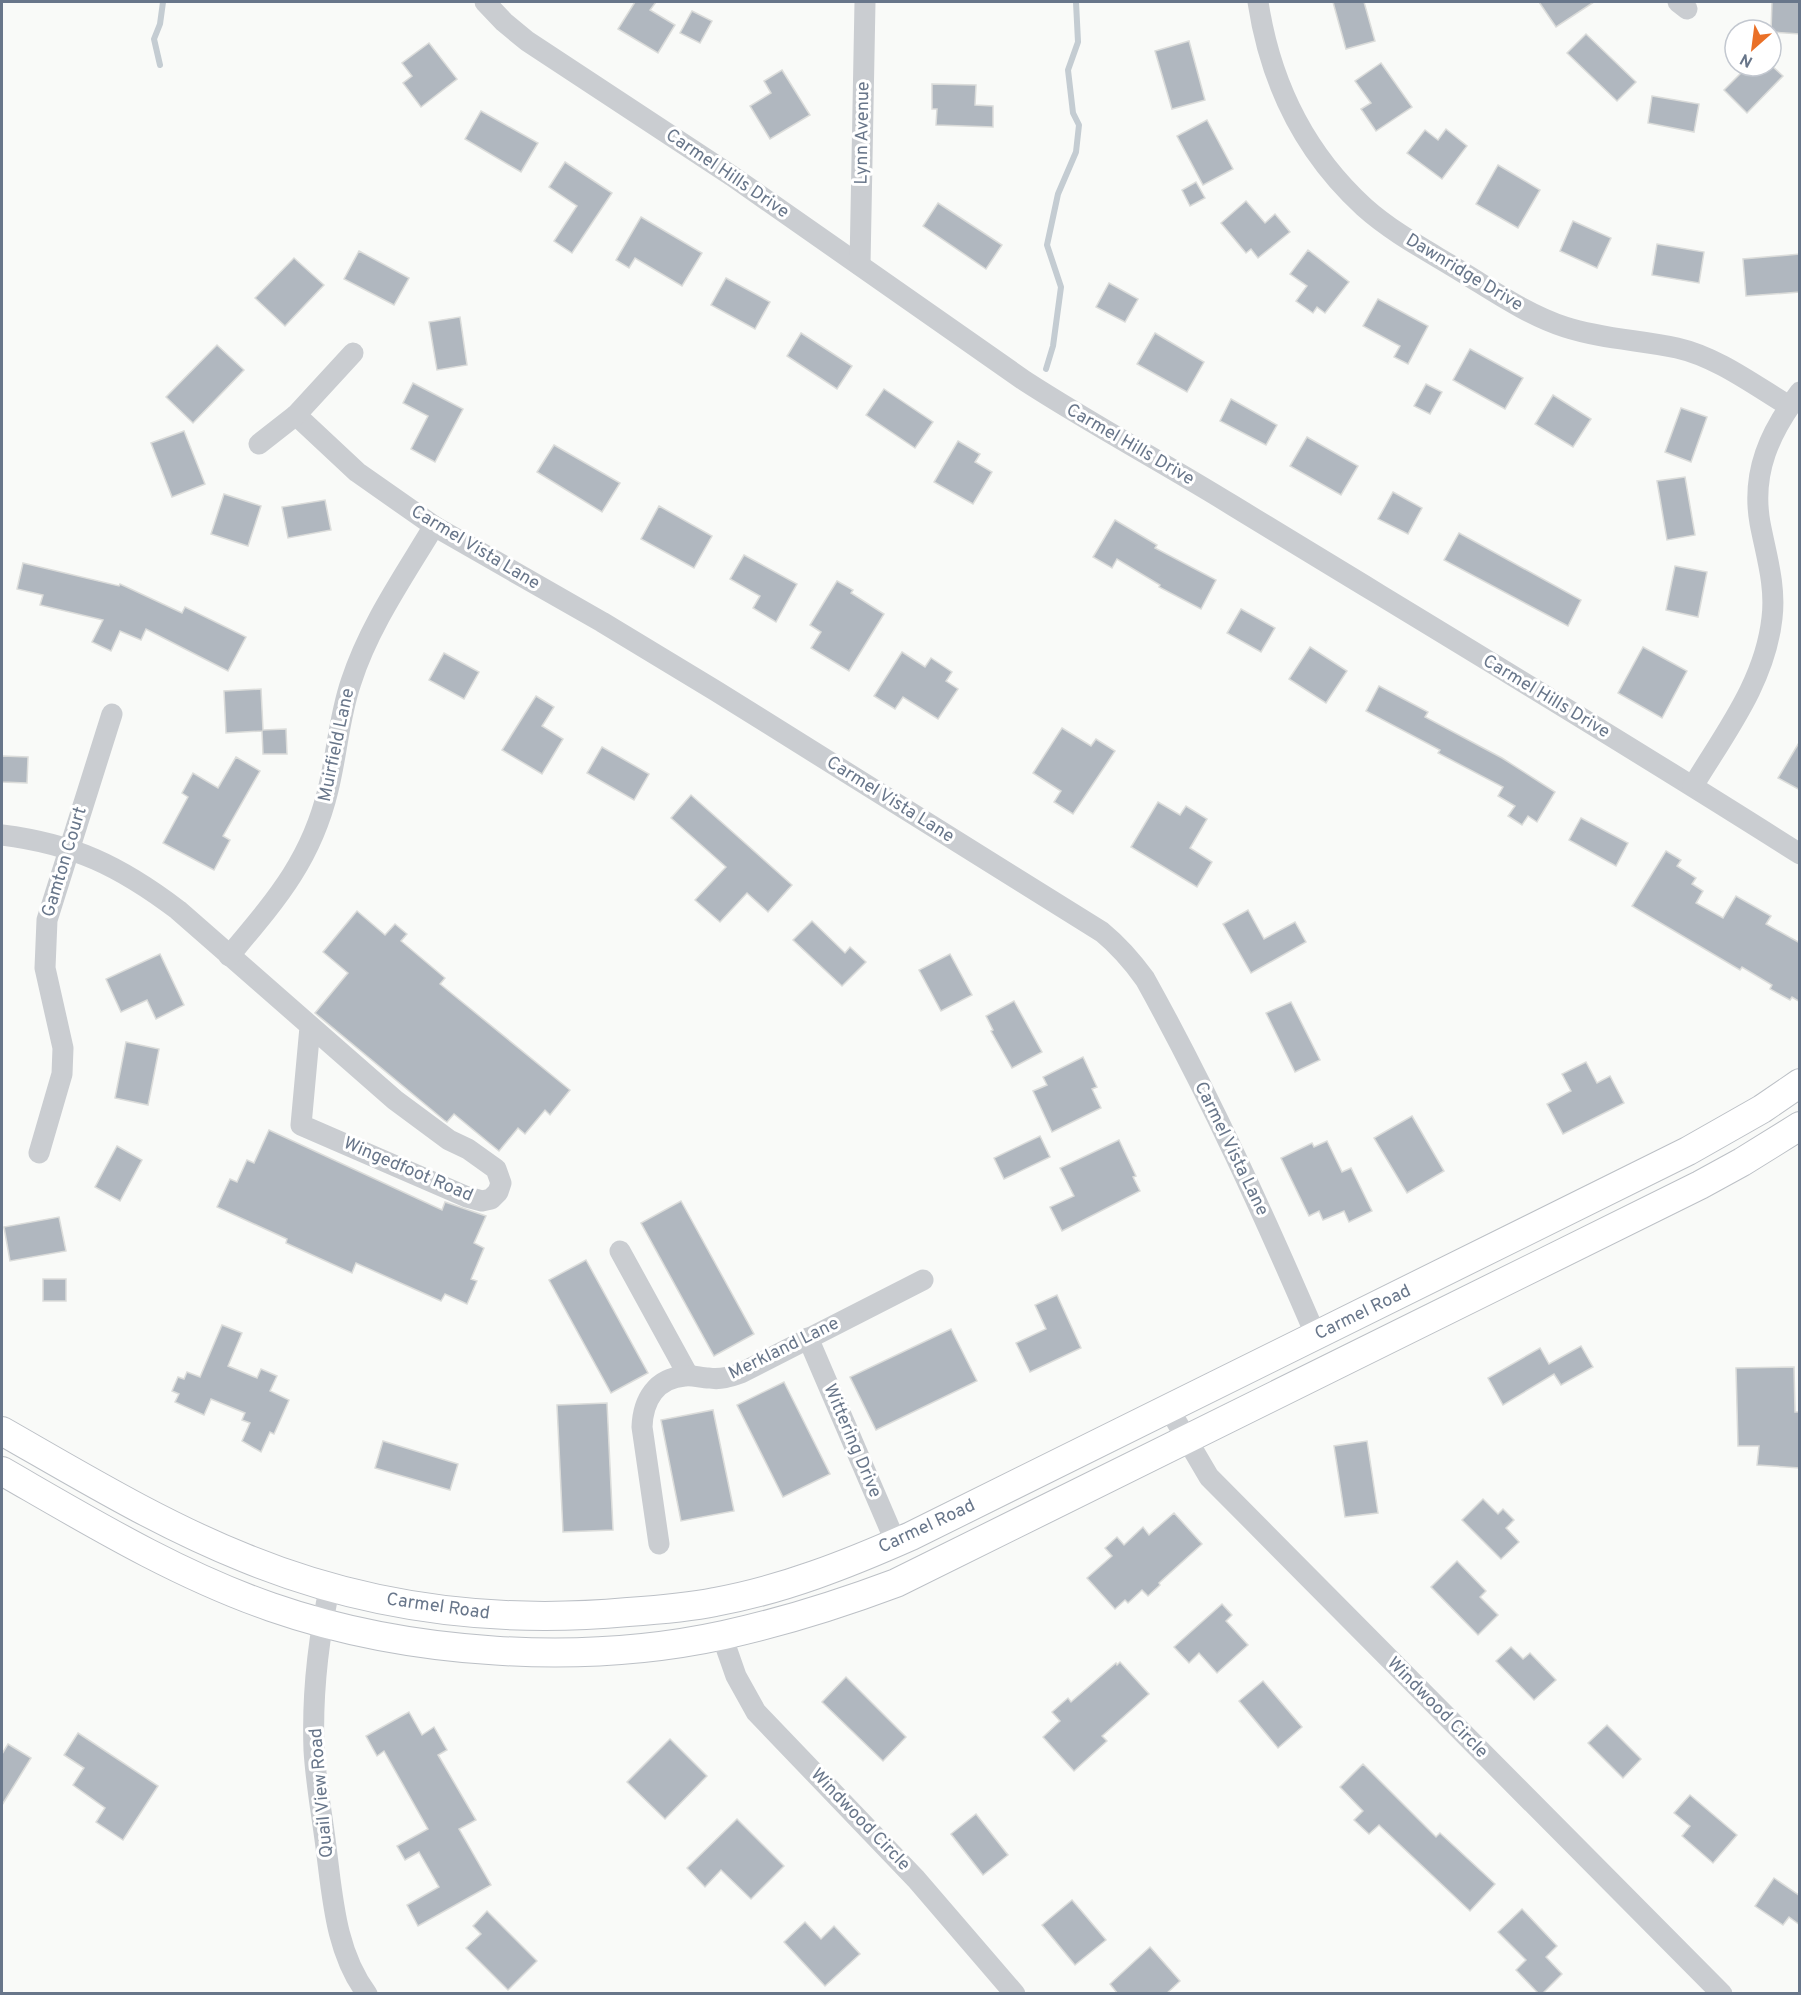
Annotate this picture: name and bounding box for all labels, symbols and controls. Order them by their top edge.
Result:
north arrow [1723,18,1783,78]
text: N [1737,48,1757,71]
street label: Lynn Avenue [851,81,875,185]
street label: Carmel Hills Drive [661,124,793,224]
street label: Dawnridge Drive [1401,229,1527,317]
street label: Carmel Hills Drive [1062,399,1198,491]
street label: Carmel Vista Lane [406,500,544,596]
street label: Carmel Hills Drive [1478,650,1614,744]
street label: Muirfield Lane [314,686,360,804]
street label: Carmel Vista Lane [822,751,958,849]
street label: Gamton Court [37,804,93,920]
street label: Carmel Vista Lane [1189,1078,1273,1220]
street label: Wingedfoot Road [340,1132,476,1208]
street label: Carmel Road [1311,1280,1415,1346]
street label: Merkland Lane [725,1312,843,1386]
street label: Wittering Drive [818,1381,886,1501]
street label: Carmel Road [875,1495,979,1559]
street label: Carmel Road [385,1588,491,1626]
street label: Windwood Circle [1381,1652,1493,1764]
street label: Quail View Road [305,1727,339,1859]
street label: Windwood Circle [805,1764,915,1876]

